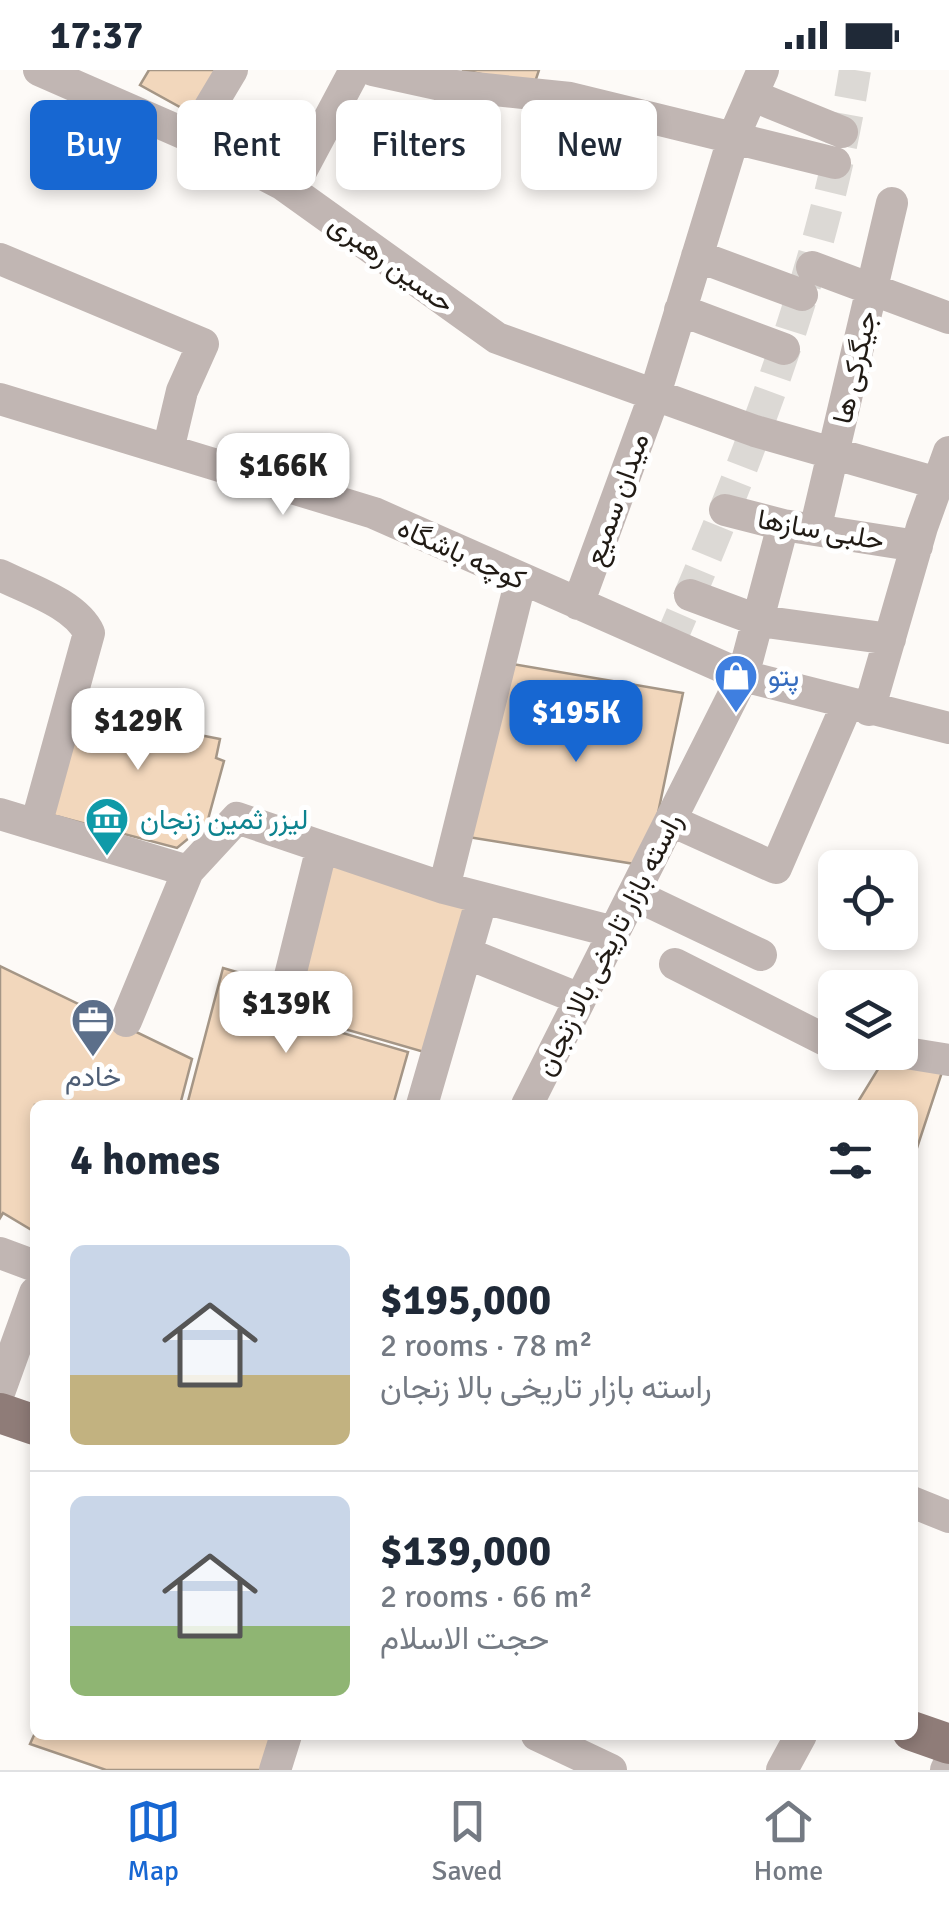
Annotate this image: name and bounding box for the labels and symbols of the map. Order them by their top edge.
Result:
street label: حسین رهبری [322,207,461,321]
street label: جیگرکی ها [825,307,884,427]
street label: میدان سمیع [577,429,658,571]
pin: $166K [213,433,353,518]
street label: حلبی سازها [755,502,887,558]
street label: کوچه باشگاه [392,511,531,598]
shop icon: پتو [713,653,759,714]
place label: پتو [768,660,799,695]
pin: $195K [506,680,646,765]
pin: $129K [68,688,208,773]
museum icon: لیزر ثمین زنجان [84,796,130,857]
place label: لیزر ثمین زنجان [140,803,308,837]
street label: راسته بازار تاریخی بالا زنجان [528,807,690,1081]
pin: $139K [216,971,356,1056]
office icon: خادم [70,997,116,1058]
place label: خادم [65,1060,121,1095]

